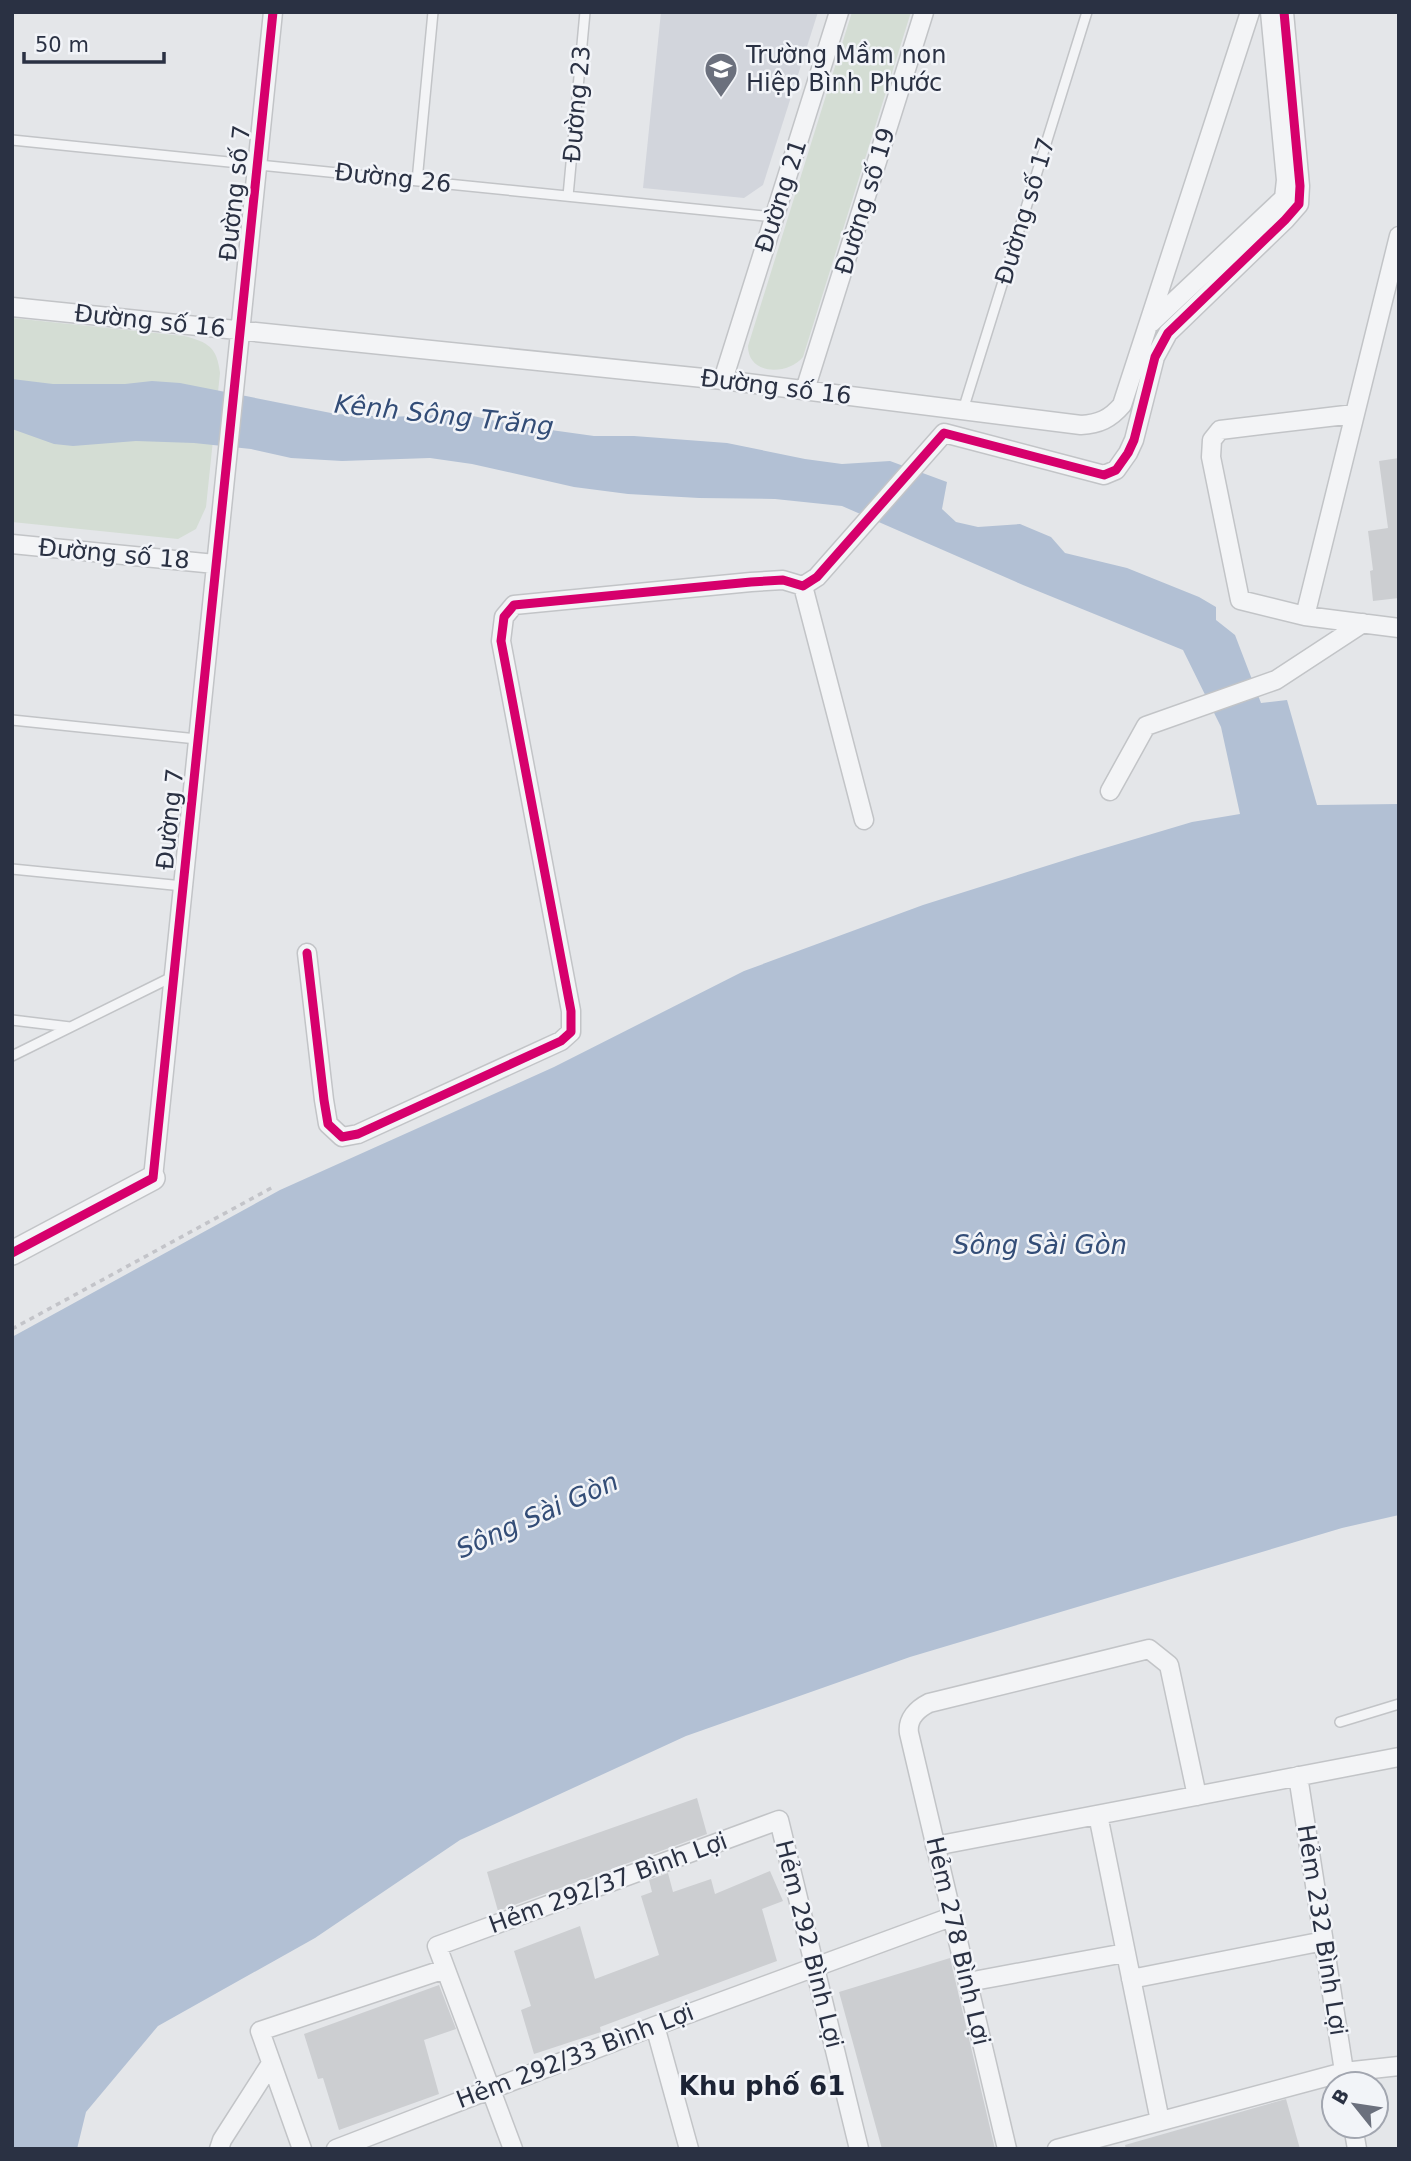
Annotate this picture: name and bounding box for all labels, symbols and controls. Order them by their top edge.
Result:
scale bar [24,21,164,65]
text: 50 m [35,33,89,57]
place label: Trường Mầm non Hiệp Bình Phước [745,41,947,97]
street label: Đường 23 [558,44,596,164]
school or university icon: Trường Mầm non Hiệp Bình Phước [702,50,740,99]
street label: Đường số 7 [214,124,256,262]
street label: Đường số 19 [829,124,901,278]
street label: Đường số 17 [989,134,1061,288]
street label: Đường 21 [750,136,812,256]
street label: Đường 26 [333,158,453,198]
street label: Đường số 16 [73,299,227,343]
street label: Đường số 16 [699,364,853,410]
water label: Kênh Sông Trăng [333,389,555,441]
street label: Đường số 18 [37,533,191,575]
street label: Đường 7 [151,767,189,871]
water label: Sông Sài Gòn [953,1230,1127,1260]
water label: Sông Sài Gòn [451,1466,623,1564]
street label: Hẻm 232 Bình Lợi [1291,1823,1353,2037]
street label: Hẻm 292/37 Bình Lợi [485,1827,731,1939]
street label: Hẻm 278 Bình Lợi [920,1834,996,2048]
street label: Hẻm 292 Bình Lợi [770,1837,848,2051]
street label: Hẻm 292/33 Bình Lợi [452,1998,698,2114]
north arrow [1320,2070,1390,2140]
district label: Khu phố 61 [679,2071,845,2101]
text: B [1327,2085,1353,2108]

